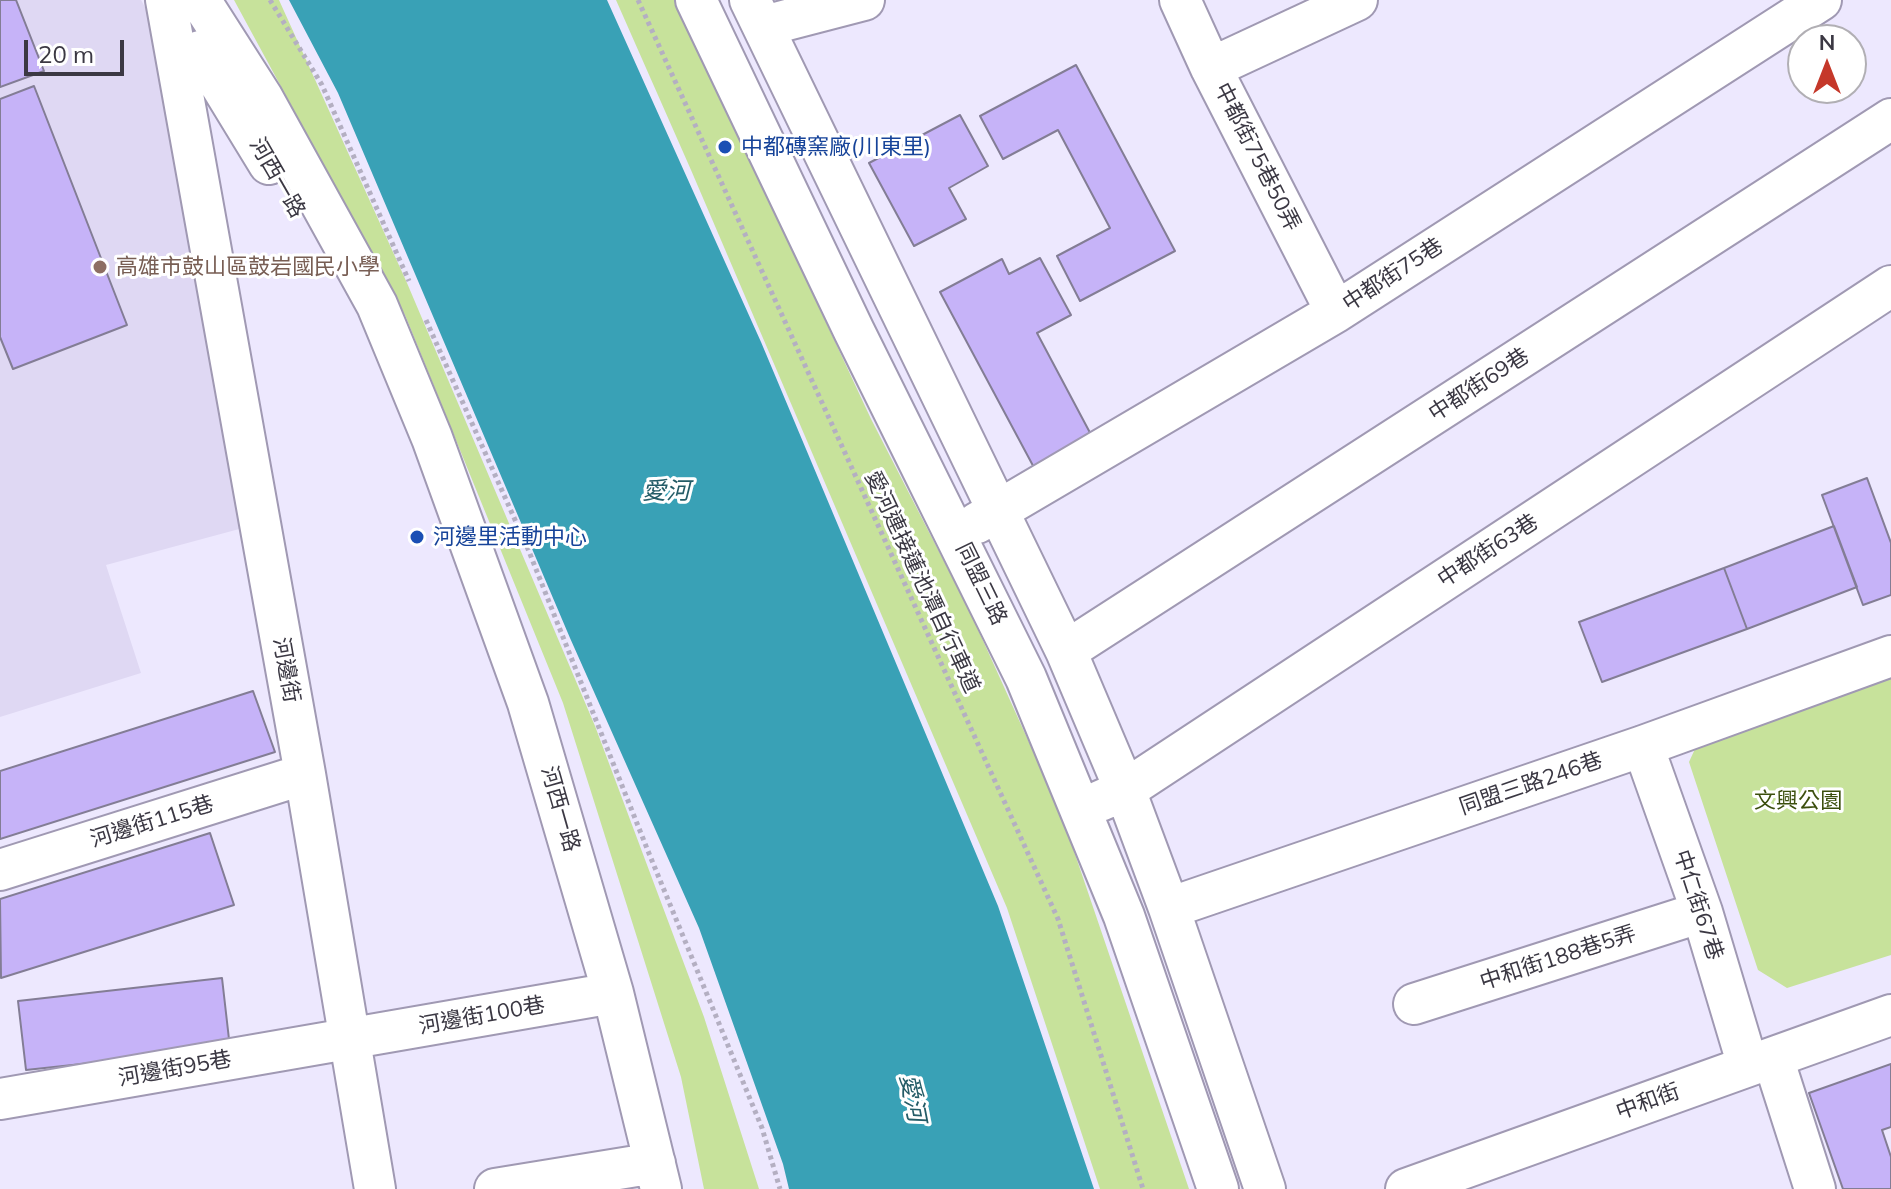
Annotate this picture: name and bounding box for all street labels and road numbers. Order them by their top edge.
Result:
street label: 中都街75巷50弄 [1208,78,1306,236]
street label: 河西一路 [244,133,310,223]
street label: 中都街75巷 [1338,233,1448,317]
street label: 中都街69巷 [1424,343,1534,427]
street label: 愛河連接蓮池潭自行車道 [859,467,985,697]
street label: 中都街63巷 [1433,509,1543,593]
street label: 同盟三路 [950,539,1012,629]
street label: 河邊街 [267,635,305,705]
street label: 同盟三路246巷 [1456,747,1606,821]
street label: 河西一路 [535,763,585,855]
street label: 河邊街115巷 [87,791,217,853]
street label: 中仁街67巷 [1668,847,1728,963]
street label: 中和街188巷5弄 [1477,920,1639,996]
street label: 河邊街100巷 [417,992,547,1040]
street label: 河邊街95巷 [116,1046,234,1092]
street label: 中和街 [1612,1078,1684,1126]

